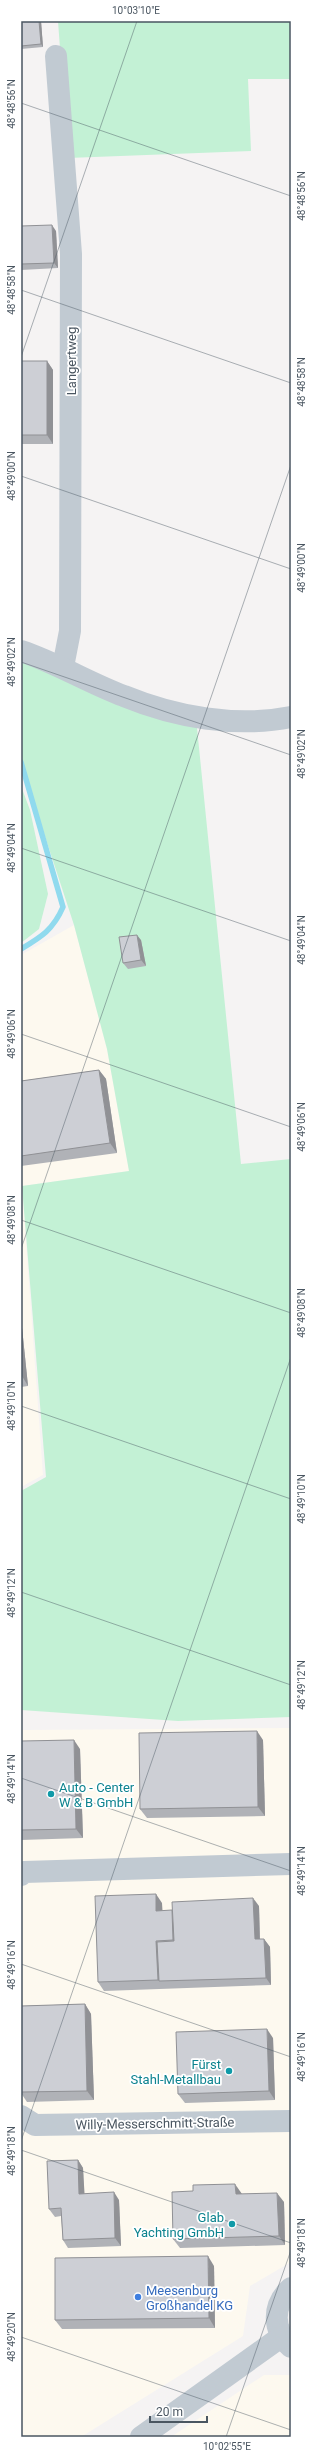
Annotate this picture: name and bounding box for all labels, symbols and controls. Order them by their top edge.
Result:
text: 10°03'10"E [112,5,160,16]
text: 48°48'56"N [6,79,17,129]
text: 48°48'56"N [296,171,307,221]
text: 48°48'58"N [6,265,17,315]
street label: Langertweg [64,327,79,395]
text: 48°48'58"N [296,357,307,407]
text: 48°49'00"N [6,451,17,501]
text: 48°49'00"N [296,543,307,593]
text: 48°49'02"N [6,637,17,687]
text: 48°49'02"N [296,729,307,779]
text: 48°49'04"N [6,823,17,873]
text: 48°49'04"N [296,915,307,965]
text: 48°49'06"N [6,1009,17,1059]
text: 48°49'06"N [296,1102,307,1152]
text: 48°49'08"N [6,1195,17,1245]
text: 48°49'08"N [296,1288,307,1338]
text: 48°49'10"N [6,1381,17,1431]
text: 48°49'10"N [296,1474,307,1524]
text: 48°49'12"N [6,1568,17,1618]
text: 48°49'12"N [296,1660,307,1710]
text: 48°49'14"N [6,1754,17,1804]
place label: Auto - Center W & B GmbH [59,1780,135,1810]
marker: Auto - Center W & B GmbH [46,1789,56,1799]
text: 48°49'14"N [296,1846,307,1896]
text: 48°49'16"N [6,1940,17,1990]
text: 48°49'16"N [296,2032,307,2082]
place label: Fürst Stahl-Metallbau [131,2057,221,2087]
marker: Fürst Stahl-Metallbau [224,2066,234,2076]
street label: Willy-Messerschmitt-Straße [75,2115,235,2132]
text: 48°49'18"N [6,2126,17,2176]
place label: Glab Yachting GmbH [134,2210,224,2240]
text: 48°49'18"N [296,2218,307,2268]
marker: Glab Yachting GmbH [227,2219,237,2229]
place label: Meesenburg Großhandel KG [146,2283,233,2313]
marker: Meesenburg Großhandel KG [133,2292,143,2302]
text: 48°49'20"N [6,2312,17,2362]
scale bar [150,2398,207,2424]
text: 20 m [156,2405,183,2419]
text: 10°02'55"E [203,2441,251,2452]

